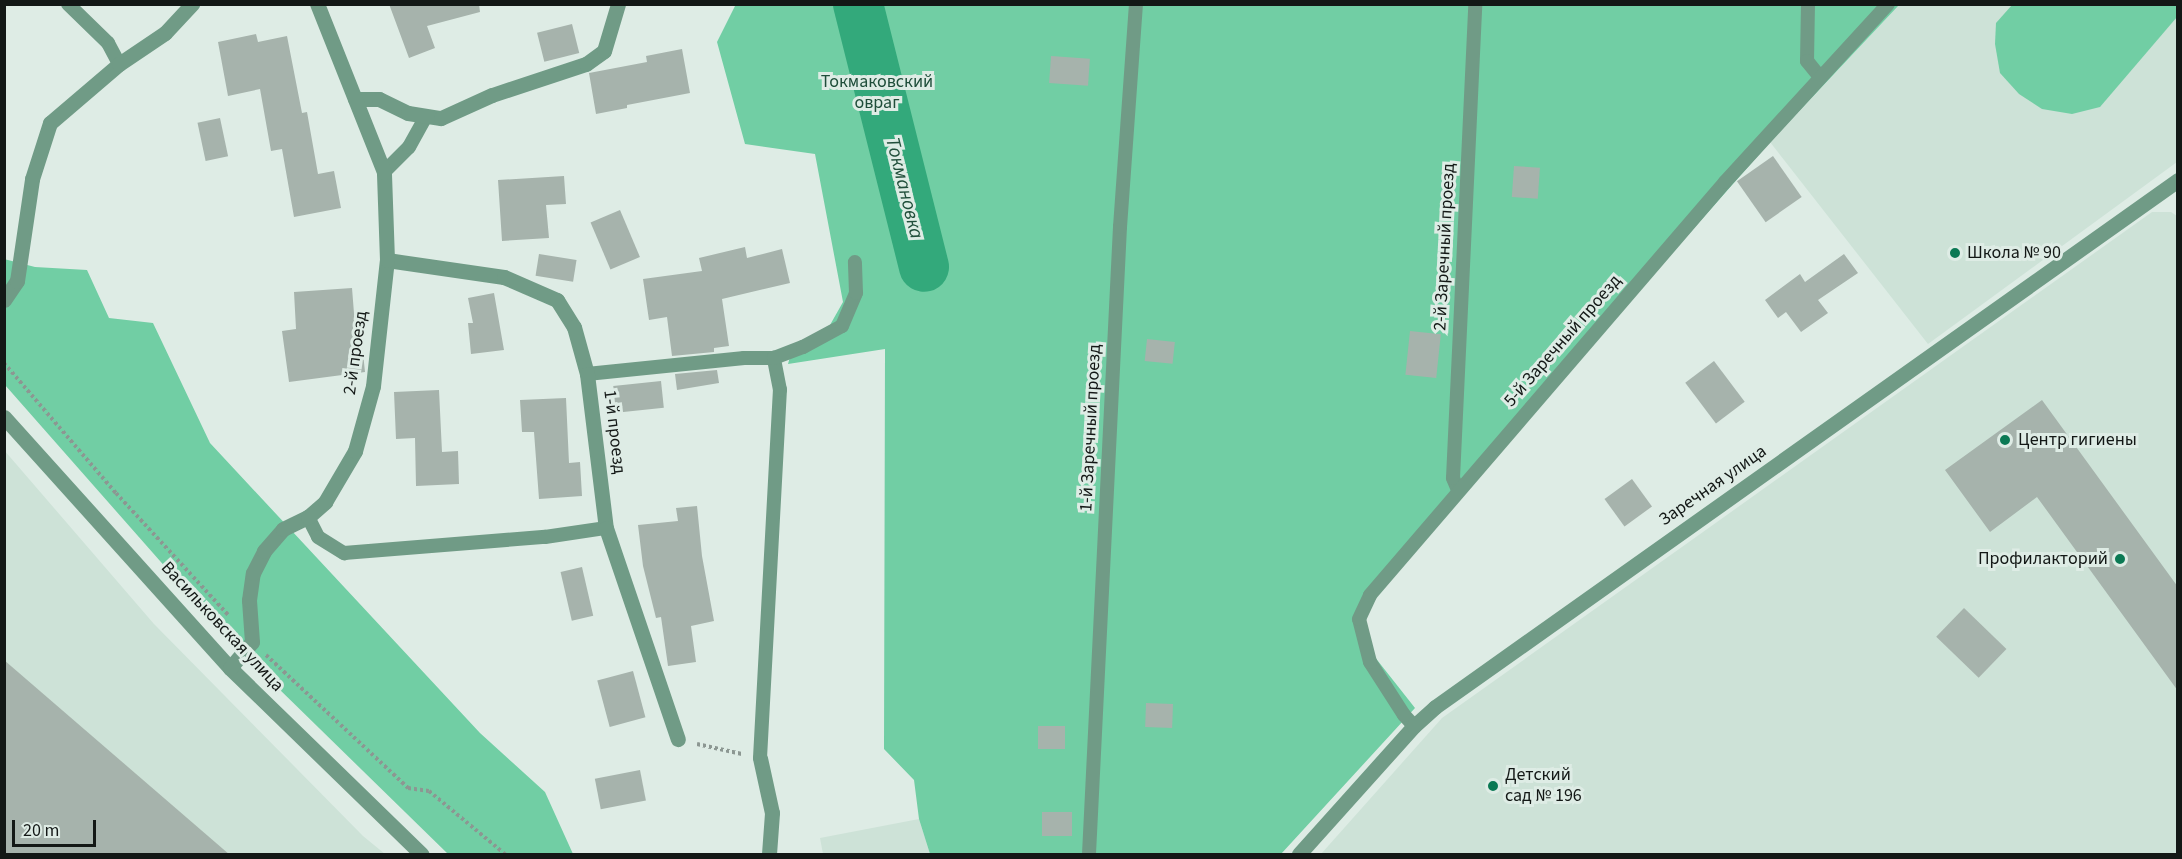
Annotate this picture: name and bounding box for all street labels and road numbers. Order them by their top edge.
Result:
street label: 2-й Заречный проезд [1430,163,1460,331]
street label: 5-й Заречный проезд [1500,271,1626,411]
street label: 2-й проезд [339,310,373,396]
street label: 1-й Заречный проезд [1076,344,1106,512]
street label: 1-й проезд [598,389,630,475]
street label: Заречная улица [1655,441,1771,531]
street label: Васильковская улица [156,557,288,697]

